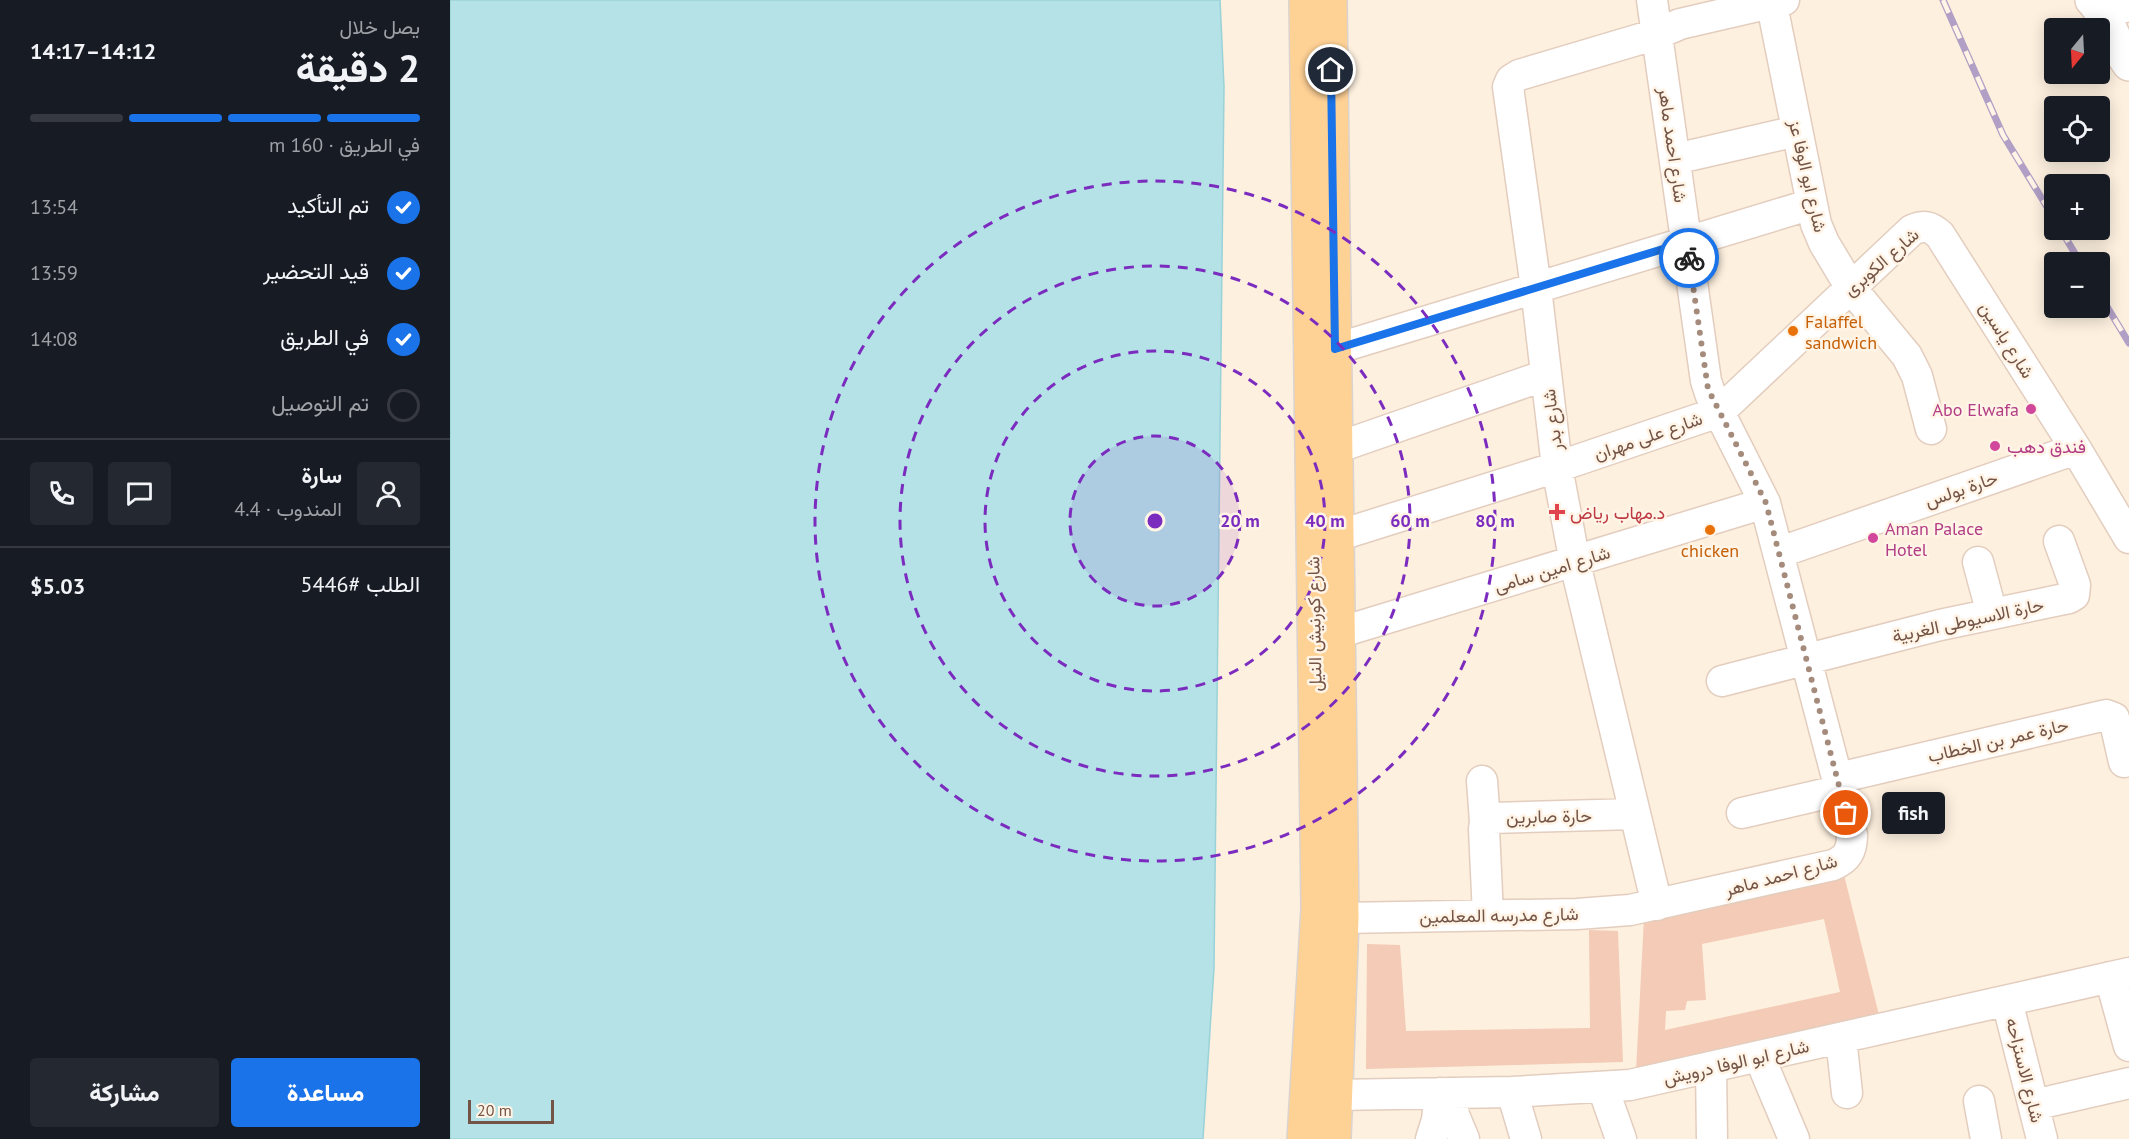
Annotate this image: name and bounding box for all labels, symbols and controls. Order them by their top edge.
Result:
text: يصل خلال [340,14,420,40]
north arrow [2044,18,2110,84]
map controls [2044,18,2110,318]
text: 14:12–14:17 [30,37,156,65]
text: 2 دقيقة [296,42,420,93]
pin [1305,44,1356,95]
icon: home [1314,53,1347,86]
street label: شارع احمد ماهر [1652,85,1692,204]
button: locate [2044,96,2110,162]
street label: شارع ابو الوفا عز [1783,117,1832,235]
text: في الطريق · 160 m [269,132,420,158]
button: + [2044,174,2110,240]
text: تم التأكيد [287,191,369,219]
icon: check [387,191,420,224]
text: 13:54 [30,194,78,220]
street label: شارع الكوبرى [1839,223,1924,302]
courier [1659,228,1719,288]
icon: bike [1673,242,1706,275]
button: − [2044,252,2110,318]
text: قيد التحضير [263,257,369,285]
icon: check [387,257,420,290]
text: 13:59 [30,260,78,286]
street label: شارع ياسين [1974,298,2039,383]
place label: Falaffel sandwich [1805,310,1877,354]
text: في الطريق [280,323,369,351]
icon: check [387,323,420,356]
marker: Falaffel sandwich [1786,324,1800,338]
text: 14:08 [30,326,78,352]
street label: شارع بدر [1537,388,1568,453]
text: تم التوصيل [271,389,369,417]
place label: Abo Elwafa [1933,398,2019,421]
marker: Abo Elwafa [2024,402,2038,416]
street label: شارع على مهران [1591,407,1706,466]
place label: فندق دهب [2007,435,2086,458]
marker: فندق دهب [1988,439,2002,453]
text: سارة [301,461,342,489]
button: phone [30,462,93,525]
button: chat [108,462,171,525]
button: person [357,462,420,525]
street label: حارة بولس [1922,466,2000,512]
text: المندوب · 4.4 [234,496,342,522]
place label: د.مهاب رياض [1570,501,1665,524]
marker: د.مهاب رياض [1548,503,1566,521]
text: 20 m [1220,509,1260,532]
text: 40 m [1305,509,1345,532]
text: 60 m [1390,509,1430,532]
text: 80 m [1475,509,1515,532]
centre of rings [1145,511,1165,531]
place label: Aman Palace Hotel [1885,517,1983,561]
marker: chicken [1703,523,1717,537]
marker: Aman Palace Hotel [1866,531,1880,545]
place label: chicken [1681,539,1739,562]
street label: شارع امين سامى [1491,540,1613,599]
street label: شارع كورنيش النيل [1301,556,1328,692]
text: الطلب #5446 [300,570,420,598]
text: $5.03 [30,572,85,600]
street label: حارة الاسيوطى الغربية [1890,593,2046,647]
street label: حارة عمر بن الخطاب [1925,713,2071,767]
pin [1820,787,1871,838]
callout: fish [1882,792,1945,834]
icon: bag [1829,796,1862,829]
text: fish [1898,800,1929,826]
street label: حارة صابرين [1506,804,1592,828]
street label: شارع احمد ماهر [1721,849,1840,902]
street label: شارع مدرسه المعلمين [1419,902,1579,929]
street label: شارع الاستراحه [2000,1015,2049,1125]
street label: شارع ابو الوفا درويش [1661,1034,1811,1091]
button: مشاركة [30,1058,219,1127]
button: مساعدة [231,1058,420,1127]
scale bar [468,1097,554,1124]
text: 20 m [477,1100,512,1120]

